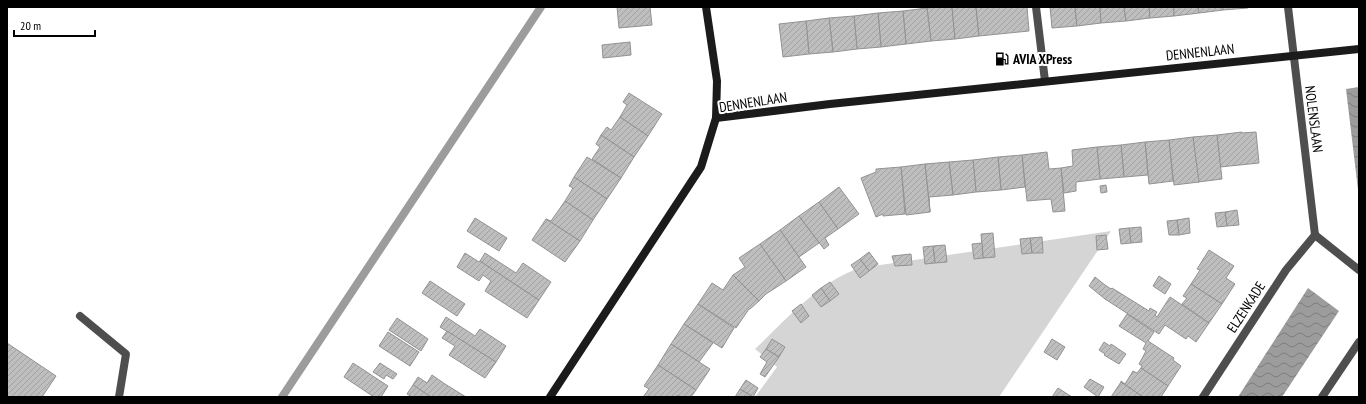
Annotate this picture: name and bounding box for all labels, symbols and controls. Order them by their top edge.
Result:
scale bar [14,12,95,38]
text: 20 m [20,18,41,33]
street label: DENNENLAAN [1165,39,1235,65]
place label: AVIA XPress [1012,50,1072,68]
fuel station icon: AVIA XPress [994,51,1010,67]
street label: NOLENSLAAN [1301,85,1327,153]
street label: DENNENLAAN [718,88,788,116]
street label: ELZENKADE [1223,278,1269,336]

